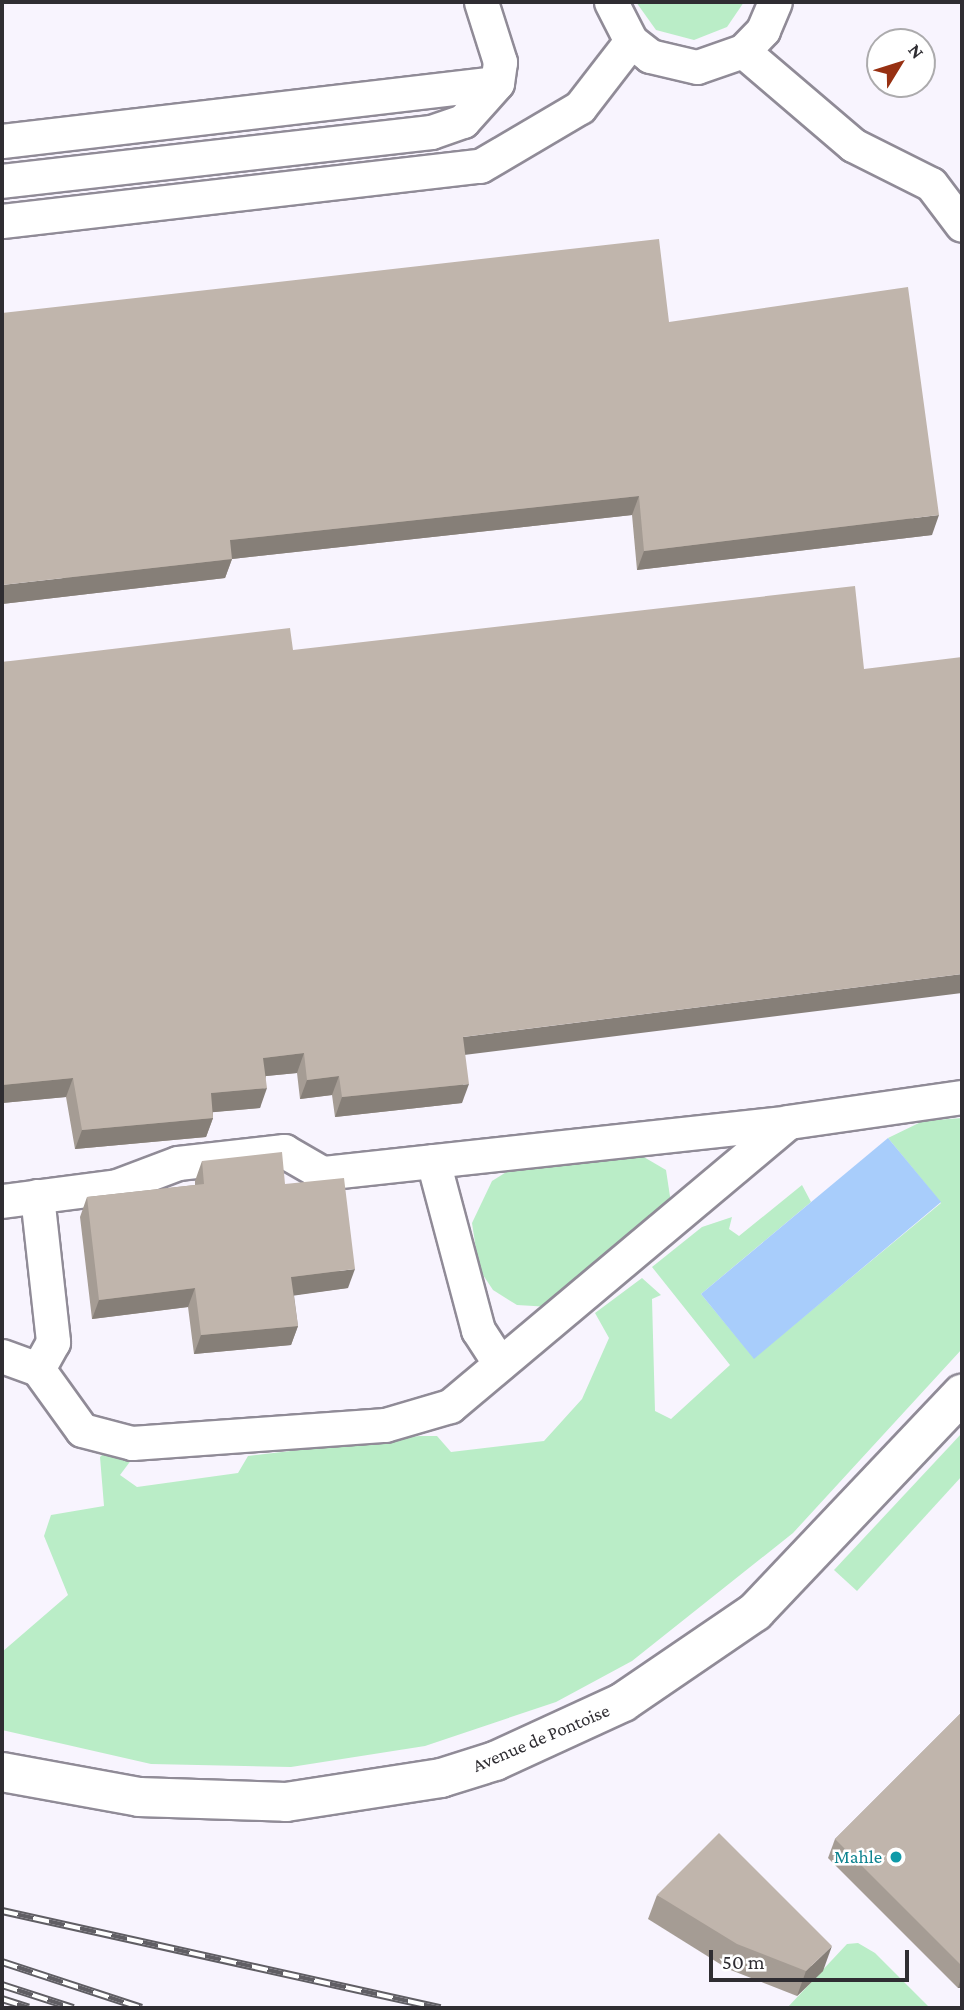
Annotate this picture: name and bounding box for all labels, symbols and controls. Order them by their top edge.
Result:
north arrow [866,28,936,98]
text: N [904,39,929,63]
street label: Avenue de Pontoise [469,1699,613,1777]
place label: Mahle [834,1846,882,1868]
marker: Mahle [888,1849,904,1865]
scale bar [712,1937,912,1981]
text: 50 m [722,1950,765,1974]

